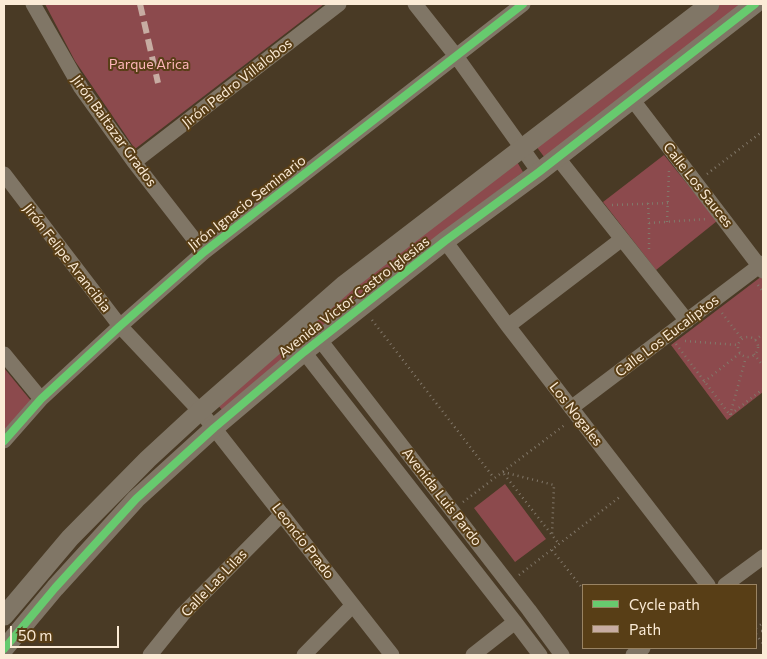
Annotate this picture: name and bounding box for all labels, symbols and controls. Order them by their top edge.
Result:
street label: Jirón Pedro Villalobos [179,35,295,131]
park label: Parque Arica [109,56,189,72]
street label: Jirón Baltazar Grados [68,72,160,190]
street label: Calle Los Sauces [660,139,736,231]
street label: Jirón Ignacio Seminario [185,152,309,254]
street label: Jirón Felipe Arancibia [19,200,115,316]
street label: Avenida Victor Castro Iglesias [275,233,433,361]
street label: Calle Los Eucaliptos [612,292,722,380]
street label: Los Nogales [546,379,606,449]
street label: Avenida Luis Pardo [399,445,485,549]
street label: Leoncio Prado [268,500,338,582]
street label: Calle Las Lilas [178,546,250,620]
legend [582,584,757,649]
text: Cycle path [629,595,700,613]
scale bar [12,616,121,648]
text: Path [629,620,661,638]
text: 50 m [18,626,52,644]

